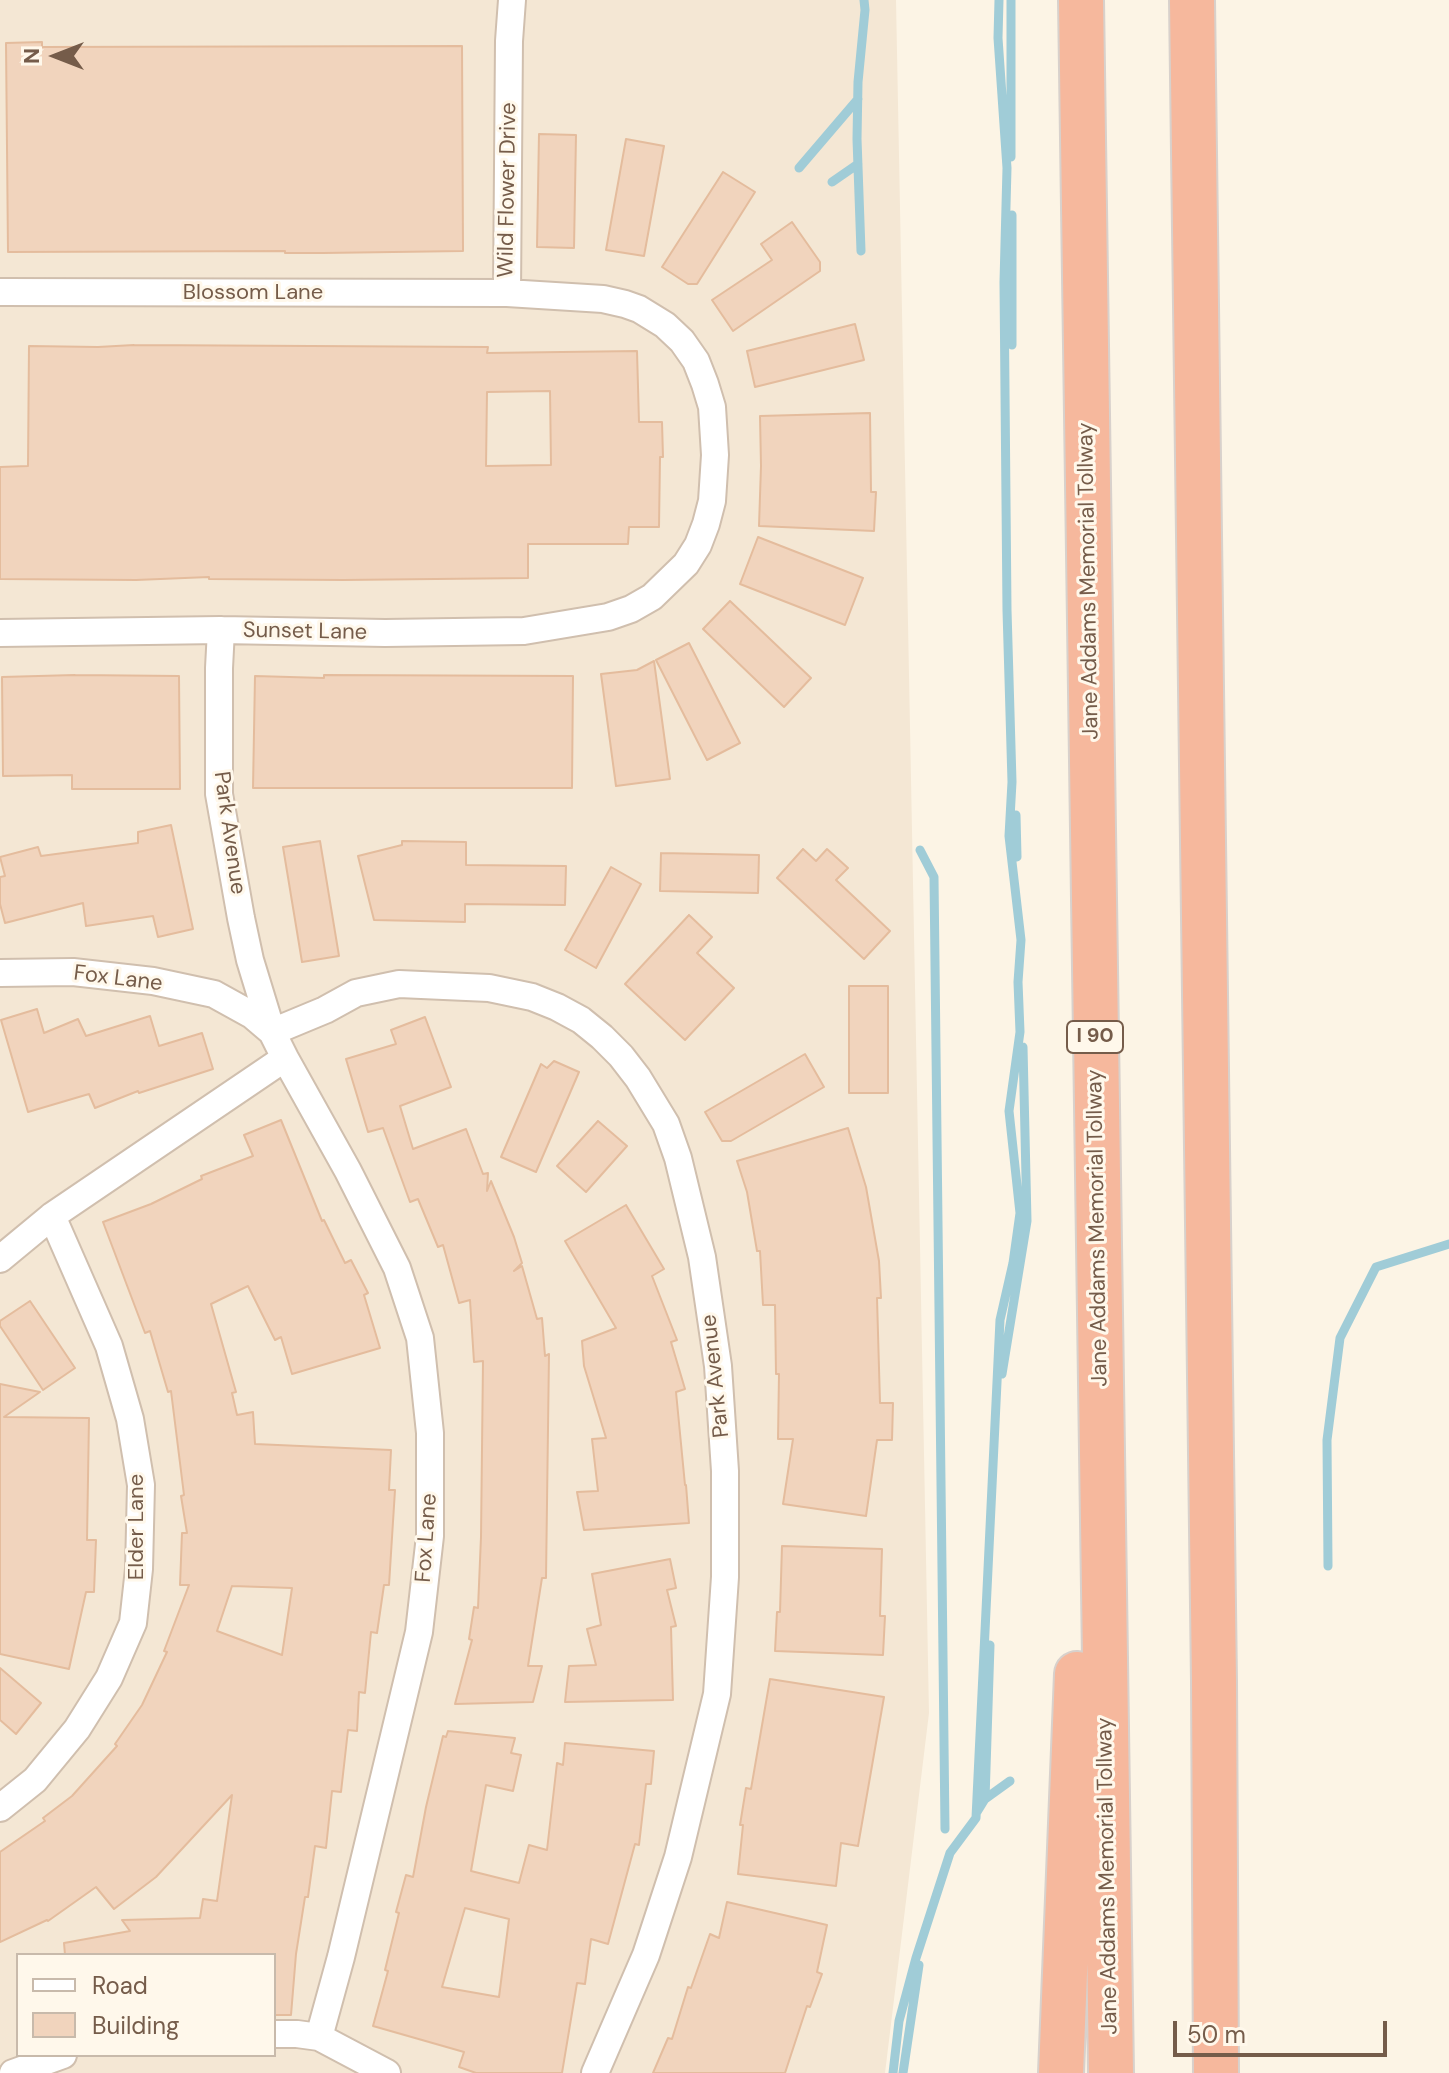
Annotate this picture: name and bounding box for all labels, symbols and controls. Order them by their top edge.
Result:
north arrow [16,16,96,96]
text: N [17,48,46,64]
street label: Wild Flower Drive [493,102,523,278]
street label: Blossom Lane [183,280,323,306]
street label: Jane Addams Memorial Tollway [1073,422,1105,740]
street label: Sunset Lane [243,618,367,646]
street label: Park Avenue [207,770,251,896]
street label: Fox Lane [72,960,164,998]
road number: I 90 [1067,1021,1123,1053]
street label: Jane Addams Memorial Tollway [1082,1069,1114,1387]
street label: Park Avenue [696,1313,736,1439]
street label: Elder Lane [124,1474,150,1580]
street label: Fox Lane [411,1493,443,1583]
street label: Jane Addams Memorial Tollway [1092,1717,1124,2035]
legend [16,1953,276,2057]
text: Road [92,1970,148,2001]
scale bar [1177,2005,1391,2055]
text: Building [92,2010,179,2041]
text: 50 m [1187,2019,1246,2050]

